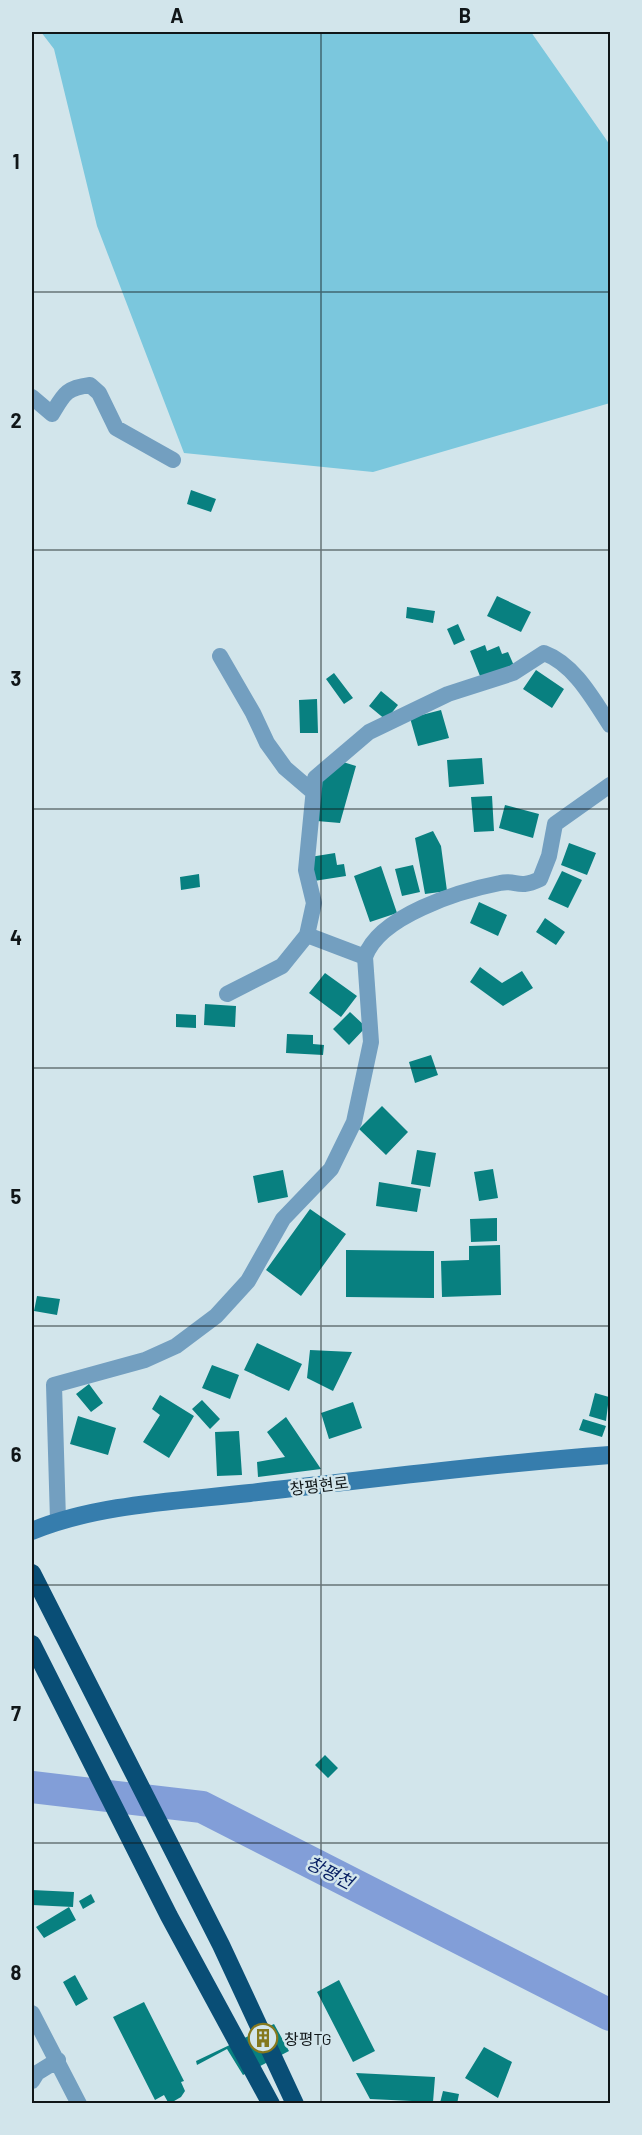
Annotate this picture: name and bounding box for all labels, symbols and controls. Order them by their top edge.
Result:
text: A [170,3,184,27]
text: B [459,3,471,27]
text: 1 [12,149,20,173]
text: 2 [10,408,22,432]
text: 3 [11,666,21,690]
text: 4 [10,925,22,949]
text: 5 [11,1184,22,1208]
text: 6 [11,1442,22,1466]
street label: 창평현로 [289,1472,350,1498]
text: 7 [11,1701,21,1725]
water label: 창평천 [303,1851,359,1894]
text: 8 [11,1960,22,1984]
building icon: 창평TG [247,2022,279,2054]
place label: 창평TG [284,2029,332,2048]

